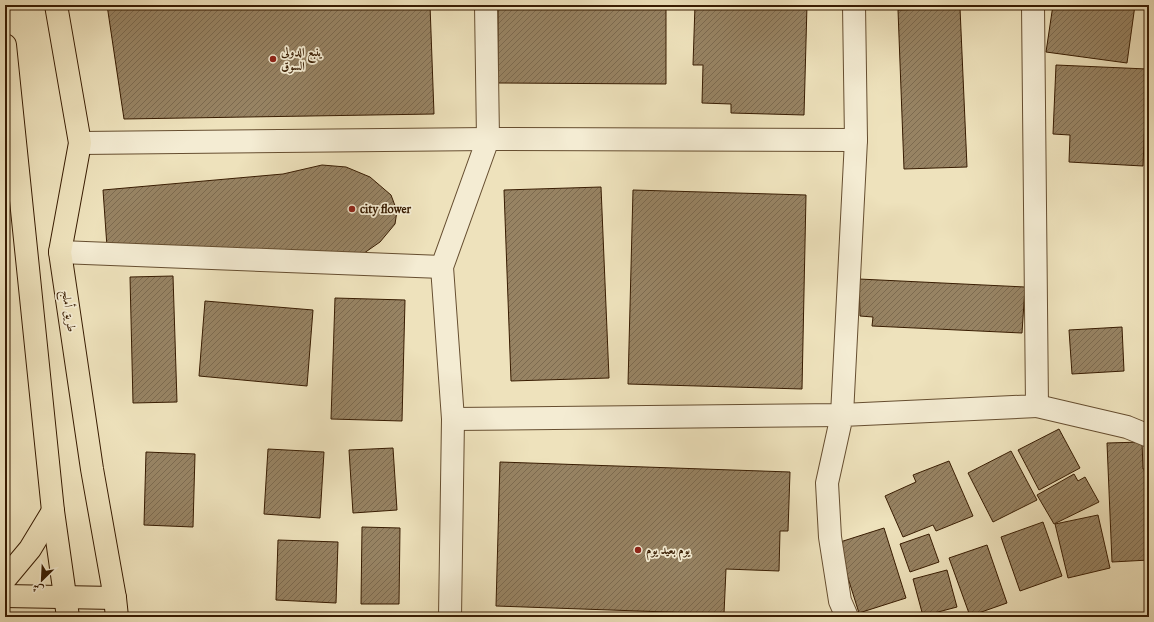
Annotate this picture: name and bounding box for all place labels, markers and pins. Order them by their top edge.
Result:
place label: ينبع الدولى السوق [280,45,323,74]
marker: ينبع الدولى السوق [268,54,278,64]
place label: city flower [360,202,411,217]
marker: city flower [347,204,357,214]
place label: يوم بعيد يوم [646,543,691,561]
marker: يوم بعيد يوم [633,545,643,555]

